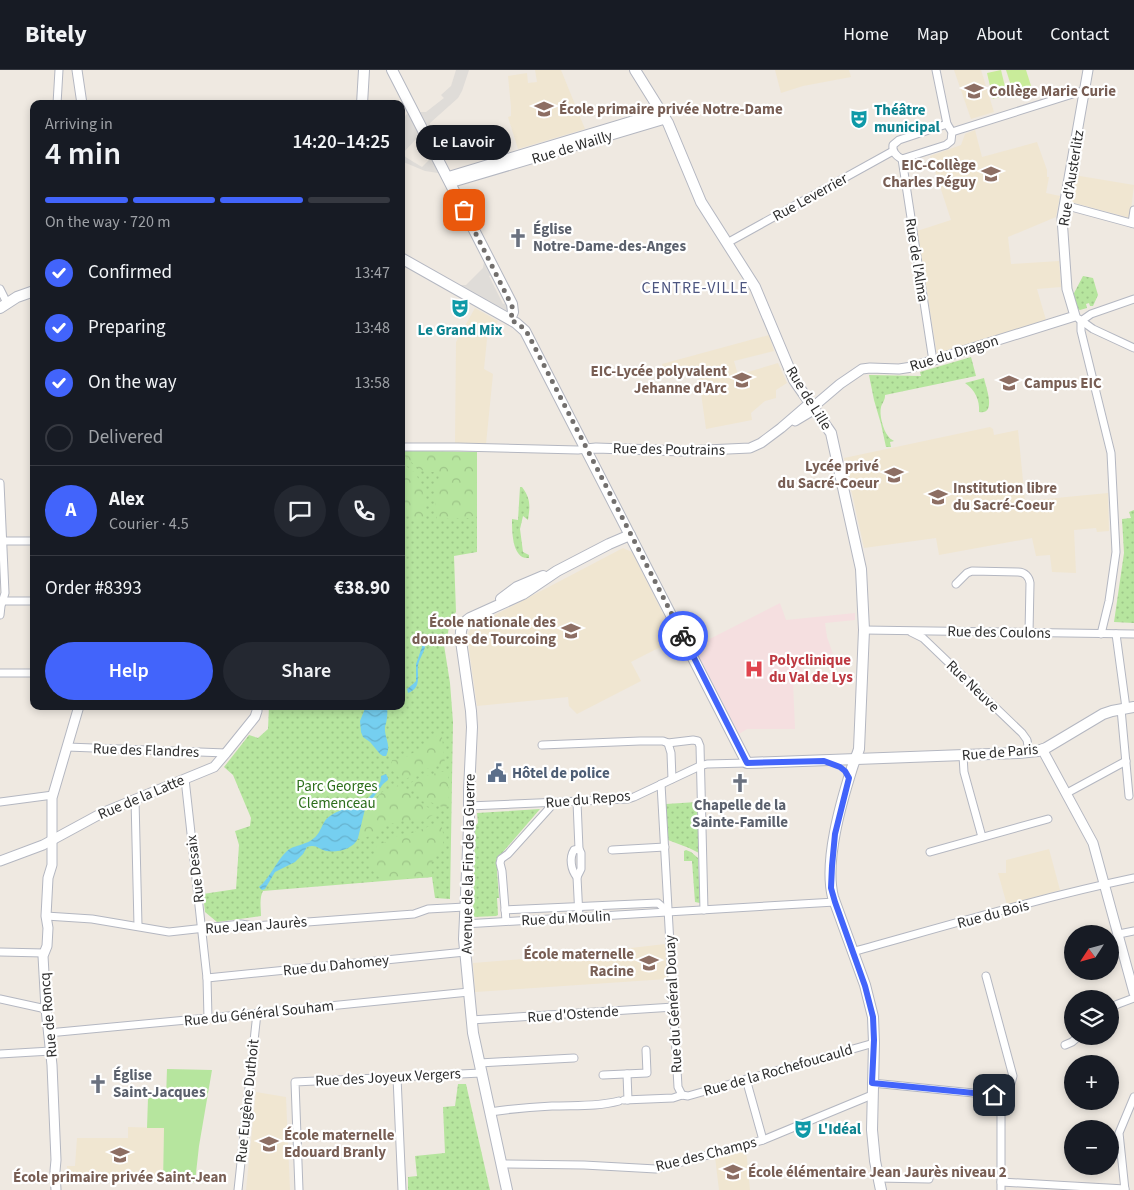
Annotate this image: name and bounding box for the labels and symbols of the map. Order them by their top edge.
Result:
school or university icon: Collège Marie Curie [963,80,985,102]
place label: Collège Marie Curie [989,81,1116,102]
school or university icon: École primaire privée Notre-Dame [533,98,555,120]
place label: École primaire privée Notre-Dame [559,99,783,120]
place label: Théâtre municipal [874,100,941,138]
theatre icon: Théâtre municipal [848,108,870,130]
callout: Le Lavoir [416,125,512,160]
street label: Rue de Wailly [529,125,615,170]
street label: Rue d'Austerlitz [1054,129,1089,228]
place label: EIC-Collège Charles Péguy [883,155,976,193]
school or university icon: EIC-Collège Charles Péguy [980,163,1002,185]
street label: Rue Leverrier [769,168,852,227]
pin [443,189,485,231]
street label: Rue de l'Alma [900,217,933,304]
place label: Église Notre-Dame-des-Anges [533,219,686,257]
church icon: Église Notre-Dame-des-Anges [507,227,529,249]
district label: CENTRE-VILLE [641,277,749,299]
theatre icon: Le Grand Mix [449,297,471,319]
place label: Le Grand Mix [418,320,503,341]
street label: Rue du Dragon [907,330,1001,377]
place label: EIC-Lycée polyvalent Jehanne d'Arc [590,361,727,399]
street label: Rue de Lille [781,362,837,434]
school or university icon: EIC-Lycée polyvalent Jehanne d'Arc [731,369,753,391]
school or university icon: Campus EIC [998,372,1020,394]
place label: Campus EIC [1024,373,1102,394]
street label: Rue des Poutrains [613,438,725,461]
place label: Lycée privé du Sacré-Coeur [778,456,879,494]
school or university icon: Lycée privé du Sacré-Coeur [883,464,905,486]
place label: Institution libre du Sacré-Coeur [953,478,1057,516]
school or university icon: Institution libre du Sacré-Coeur [927,486,949,508]
courier [658,611,708,661]
place label: École nationale des douanes de Tourcoing [412,612,556,650]
school or university icon: École nationale des douanes de Tourcoing [560,620,582,642]
street label: Rue des Coulons [947,621,1051,644]
place label: Polyclinique du Val de Lys [769,650,853,688]
street label: Rue Neuve [941,656,1004,717]
hospital icon: Polyclinique du Val de Lys [743,658,765,680]
street label: Rue des Flandres [93,738,199,763]
street label: Rue de Paris [961,739,1039,766]
public building icon: Hôtel de police [486,762,508,784]
place label: Hôtel de police [512,763,610,784]
street label: Rue de la Latte [95,770,188,825]
church icon: Chapelle de la Sainte-Famille [729,772,751,794]
street label: Avenue de la Fin de la Guerre [456,774,481,954]
park label: Parc Georges Clemenceau [296,776,378,814]
street label: Rue du Repos [545,785,631,814]
place label: Chapelle de la Sainte-Famille [692,795,788,833]
street label: Rue Desaix [181,834,210,904]
street label: Rue du Bois [955,895,1031,934]
street label: Rue du Moulin [521,906,611,931]
street label: Rue Jean Jaurès [204,911,308,940]
north arrow [1064,925,1119,980]
street label: Rue du Général Douay [659,934,688,1074]
place label: École maternelle Racine [524,944,634,982]
street label: Rue du Dahomey [282,949,390,982]
school or university icon: École maternelle Racine [638,952,660,974]
street label: Rue de Roncq [34,971,63,1058]
street label: Rue du Général Souham [183,995,335,1032]
street label: Rue d'Ostende [527,1001,619,1028]
street label: Rue Eugène Duthoit [231,1038,264,1164]
street label: Rue de la Rochefoucauld [701,1039,855,1102]
street label: Rue des Joyeux Vergers [315,1063,461,1092]
place label: Église Saint-Jacques [113,1065,206,1103]
church icon: Église Saint-Jacques [87,1073,109,1095]
pin [973,1074,1015,1116]
theatre icon: L'Idéal [792,1118,814,1140]
place label: L'Idéal [818,1119,862,1140]
place label: École maternelle Edouard Branly [284,1125,395,1163]
street label: Rue des Champs [653,1132,759,1177]
school or university icon: École maternelle Edouard Branly [258,1133,280,1155]
school or university icon: École primaire privée Saint-Jean [109,1144,131,1166]
school or university icon: École élémentaire Jean Jaurès niveau 2 [722,1161,744,1183]
place label: École élémentaire Jean Jaurès niveau 2 [748,1162,1007,1183]
place label: École primaire privée Saint-Jean [13,1167,227,1188]

